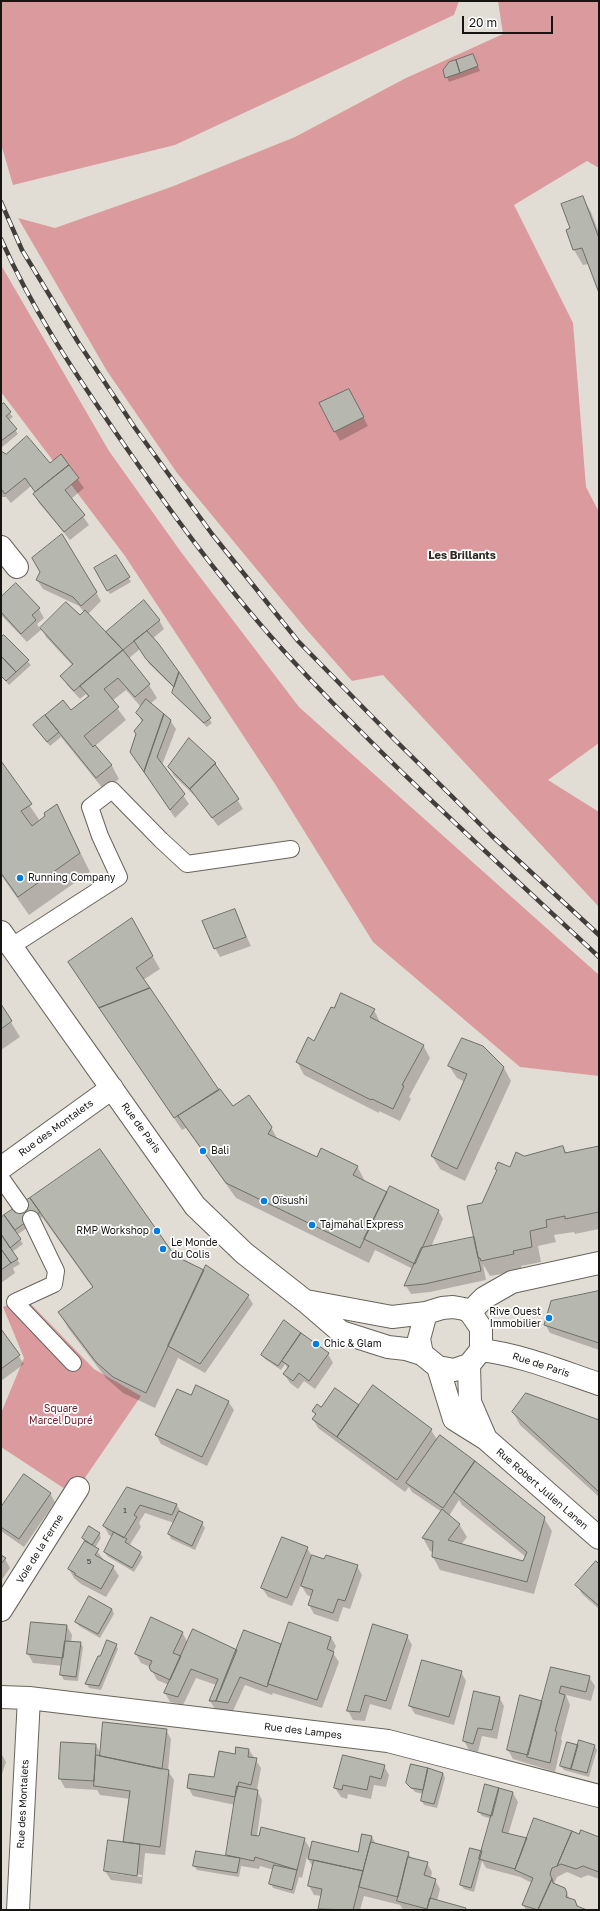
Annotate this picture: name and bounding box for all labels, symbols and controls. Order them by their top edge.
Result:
scale bar [464,8,555,34]
text: 20 m [469,15,497,30]
district label: Les Brillants [428,549,496,563]
place label: Running Company [28,872,115,884]
marker: Running Company [15,873,25,883]
street label: Rue des Montalets [16,1097,96,1159]
street label: Rue de Paris [119,1100,163,1156]
place label: Bali [211,1145,229,1157]
marker: Bali [198,1146,208,1156]
place label: Oïsushi [272,1195,308,1207]
marker: Oïsushi [259,1196,269,1206]
place label: Tajmahal Express [320,1219,404,1231]
marker: Tajmahal Express [307,1220,317,1230]
place label: RMP Workshop [76,1225,149,1237]
marker: RMP Workshop [152,1226,162,1236]
place label: Le Monde du Colis [171,1237,218,1260]
marker: Le Monde du Colis [158,1244,168,1254]
place label: Rive Ouest Immobilier [489,1306,541,1330]
marker: Rive Ouest Immobilier [544,1313,554,1323]
place label: Chic & Glam [324,1338,382,1350]
marker: Chic & Glam [311,1339,321,1349]
street label: Rue de Paris [511,1350,571,1380]
park label: Square Marcel Dupré [29,1403,93,1426]
street label: Rue Robert Julien Lanen [494,1446,590,1532]
house number: 1 [123,1505,127,1515]
street label: Voie de la Ferme [14,1512,66,1586]
house number: 5 [87,1556,91,1566]
street label: Rue des Lampes [263,1720,343,1742]
street label: Rue des Montalets [15,1759,31,1849]

